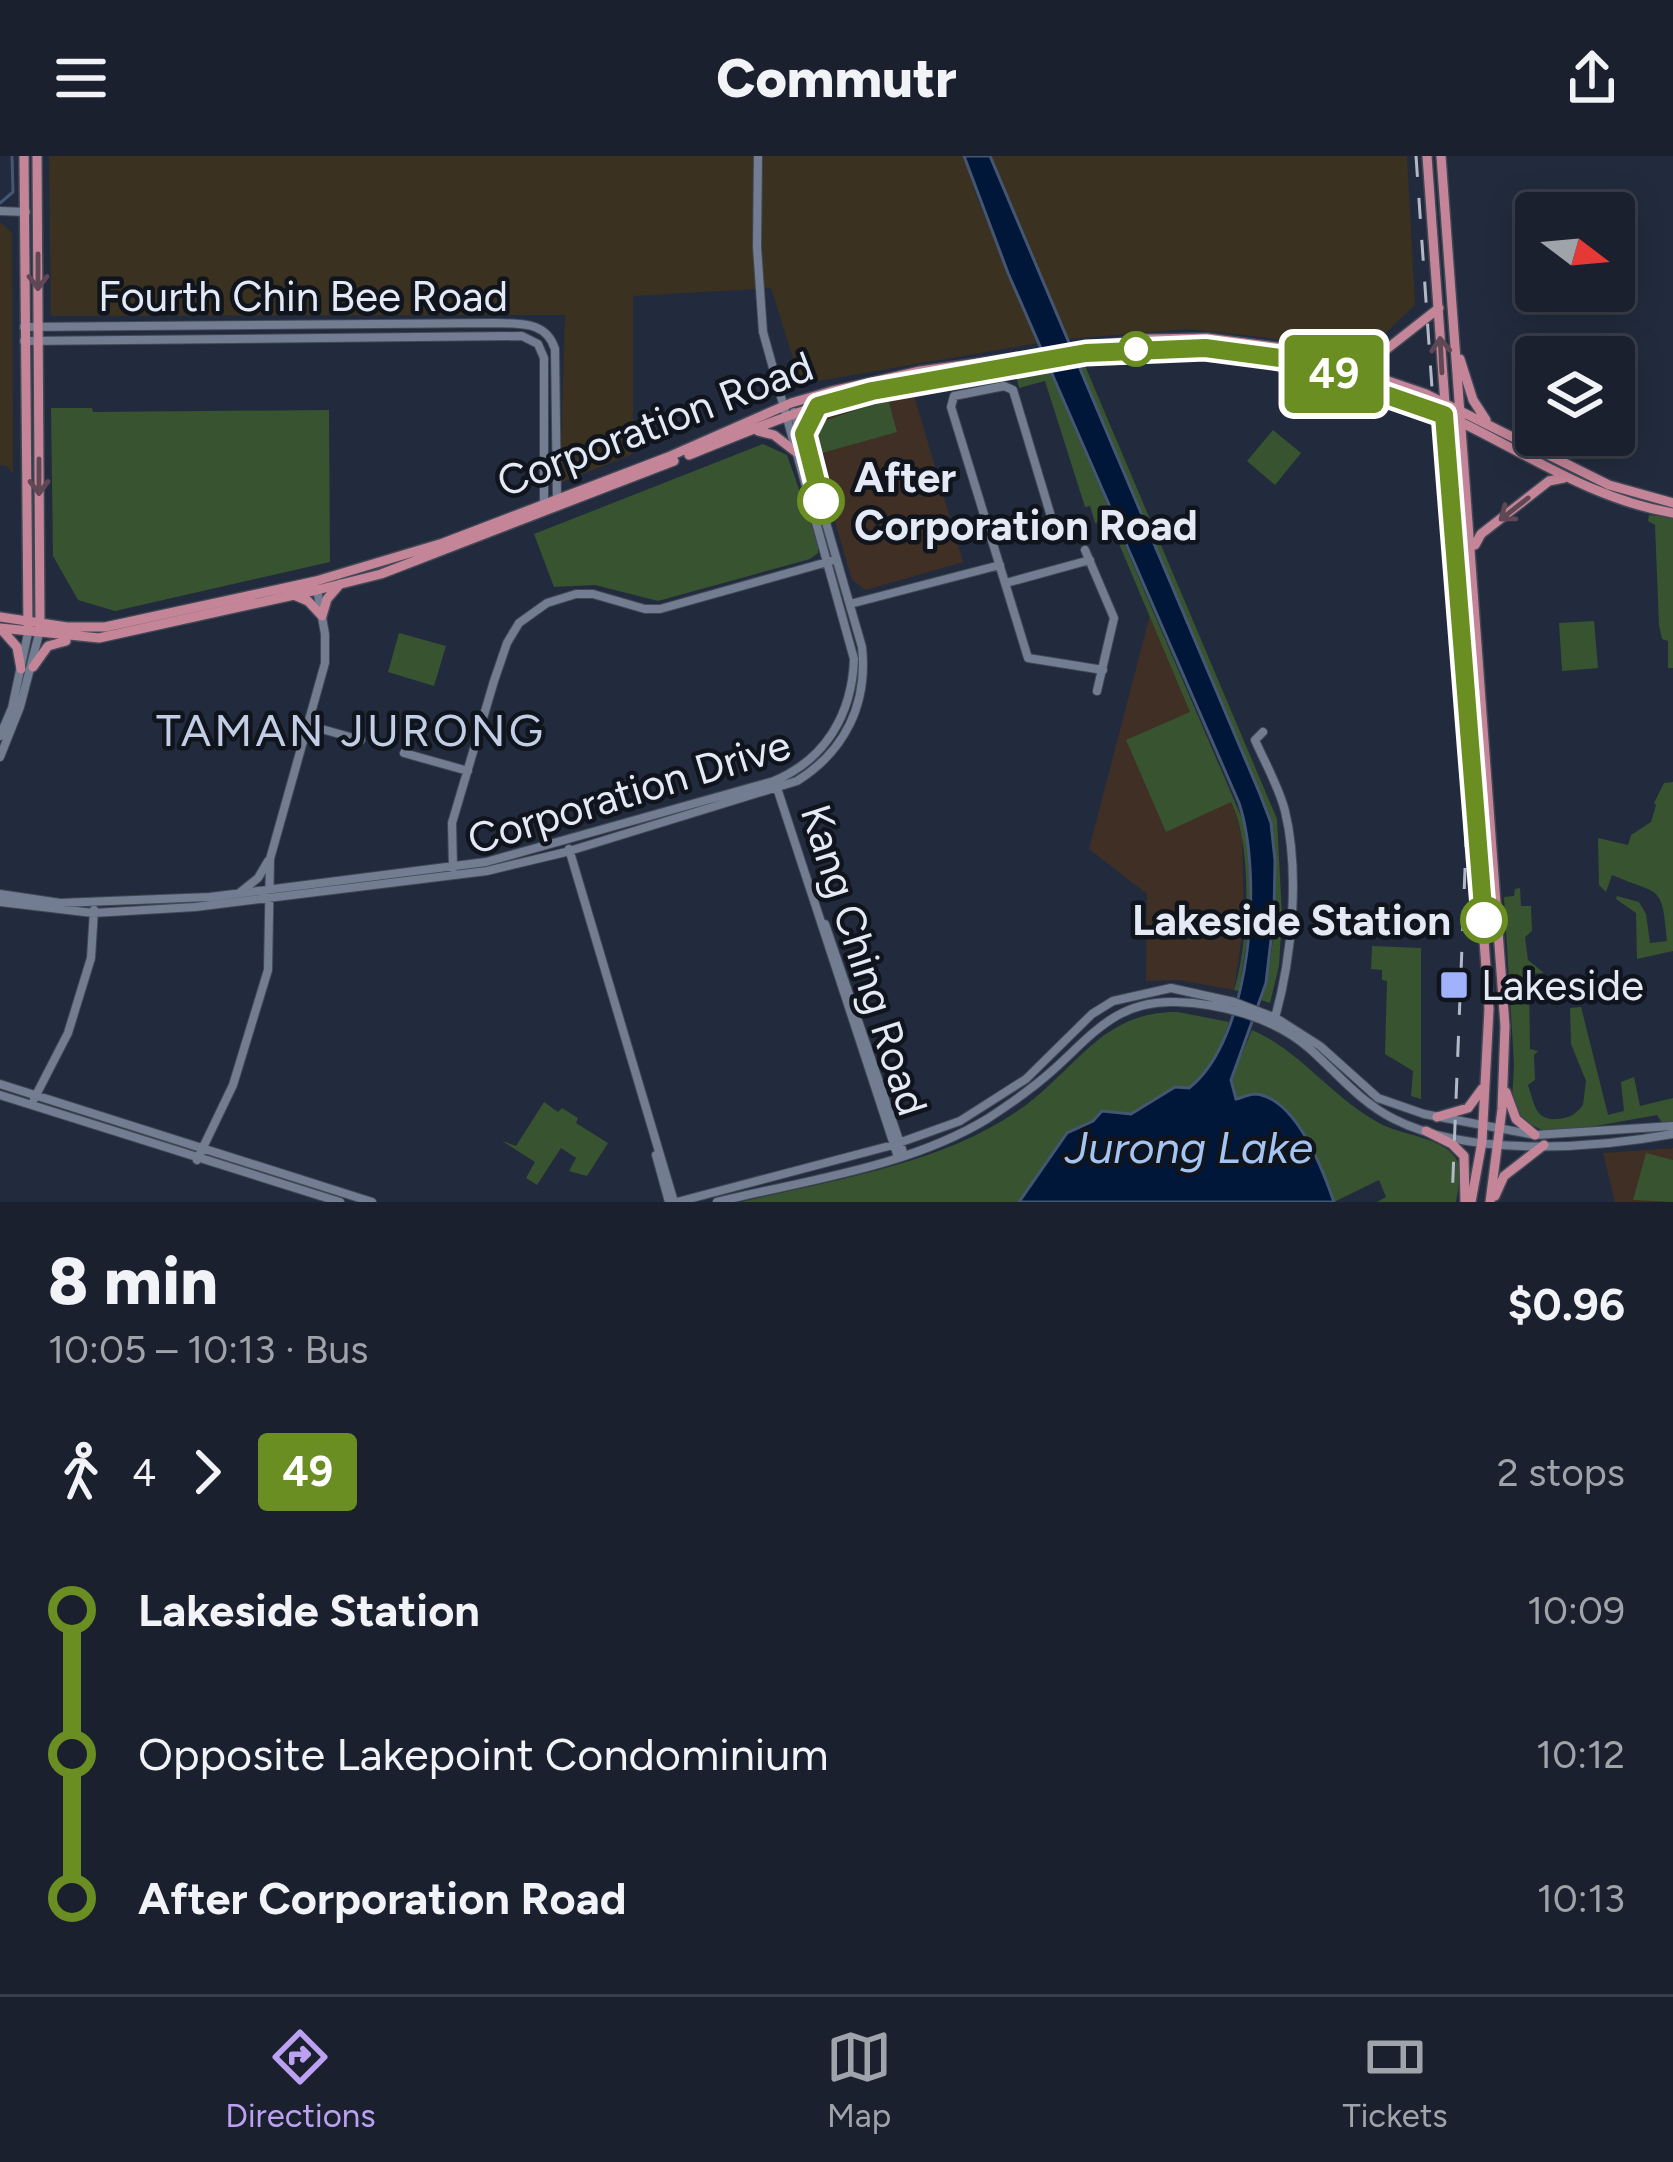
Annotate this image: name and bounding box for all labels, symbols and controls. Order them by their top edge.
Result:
icon: menu [48,45,114,111]
icon: share [1559,45,1625,111]
text: Commutr [716,46,957,111]
north arrow [1515,192,1635,312]
map controls [1515,192,1635,456]
one-way arrow [27,252,49,291]
street label: Fourth Chin Bee Road [98,271,508,322]
unlabelled marker [1120,333,1152,365]
line badge: 49 [1280,335,1388,413]
one-way arrow [1430,336,1453,375]
button: layers [1515,336,1635,456]
street label: Corporation Road [490,340,820,508]
text: 49 [1309,348,1359,399]
place label: After Corporation Road [854,452,1198,551]
one-way arrow [28,457,51,496]
marker: After Corporation Road [799,479,843,523]
one-way arrow [1498,495,1530,522]
district label: TAMAN JURONG [156,703,546,757]
street label: Corporation Drive [462,719,796,865]
street label: Kang Ching Road [790,798,938,1122]
place label: Lakeside Station [1132,895,1451,946]
marker: Lakeside Station [1462,898,1506,942]
place label: Lakeside [1481,960,1644,1011]
marker: Lakeside [1438,969,1470,1001]
water label: Jurong Lake [1064,1120,1313,1174]
text: 8 min [48,1241,218,1321]
text: $0.96 [1508,1277,1625,1331]
text: 10:05 – 10:13 · Bus [48,1326,368,1373]
icon: walk [48,1439,114,1505]
icon: forward [174,1439,240,1505]
text: 49 [282,1446,333,1497]
text: 4 [132,1449,156,1496]
text: 2 stops [1497,1449,1625,1496]
text: Lakeside Station [138,1583,480,1637]
text: 10:09 [1527,1587,1625,1634]
text: Opposite Lakepoint Condominium [138,1727,829,1781]
text: 10:12 [1536,1731,1625,1778]
text: After Corporation Road [138,1871,626,1925]
text: 10:13 [1537,1875,1625,1922]
tab: Directions [225,2024,376,2135]
tab: Map [826,2024,892,2135]
tab: Tickets [1343,2024,1448,2135]

